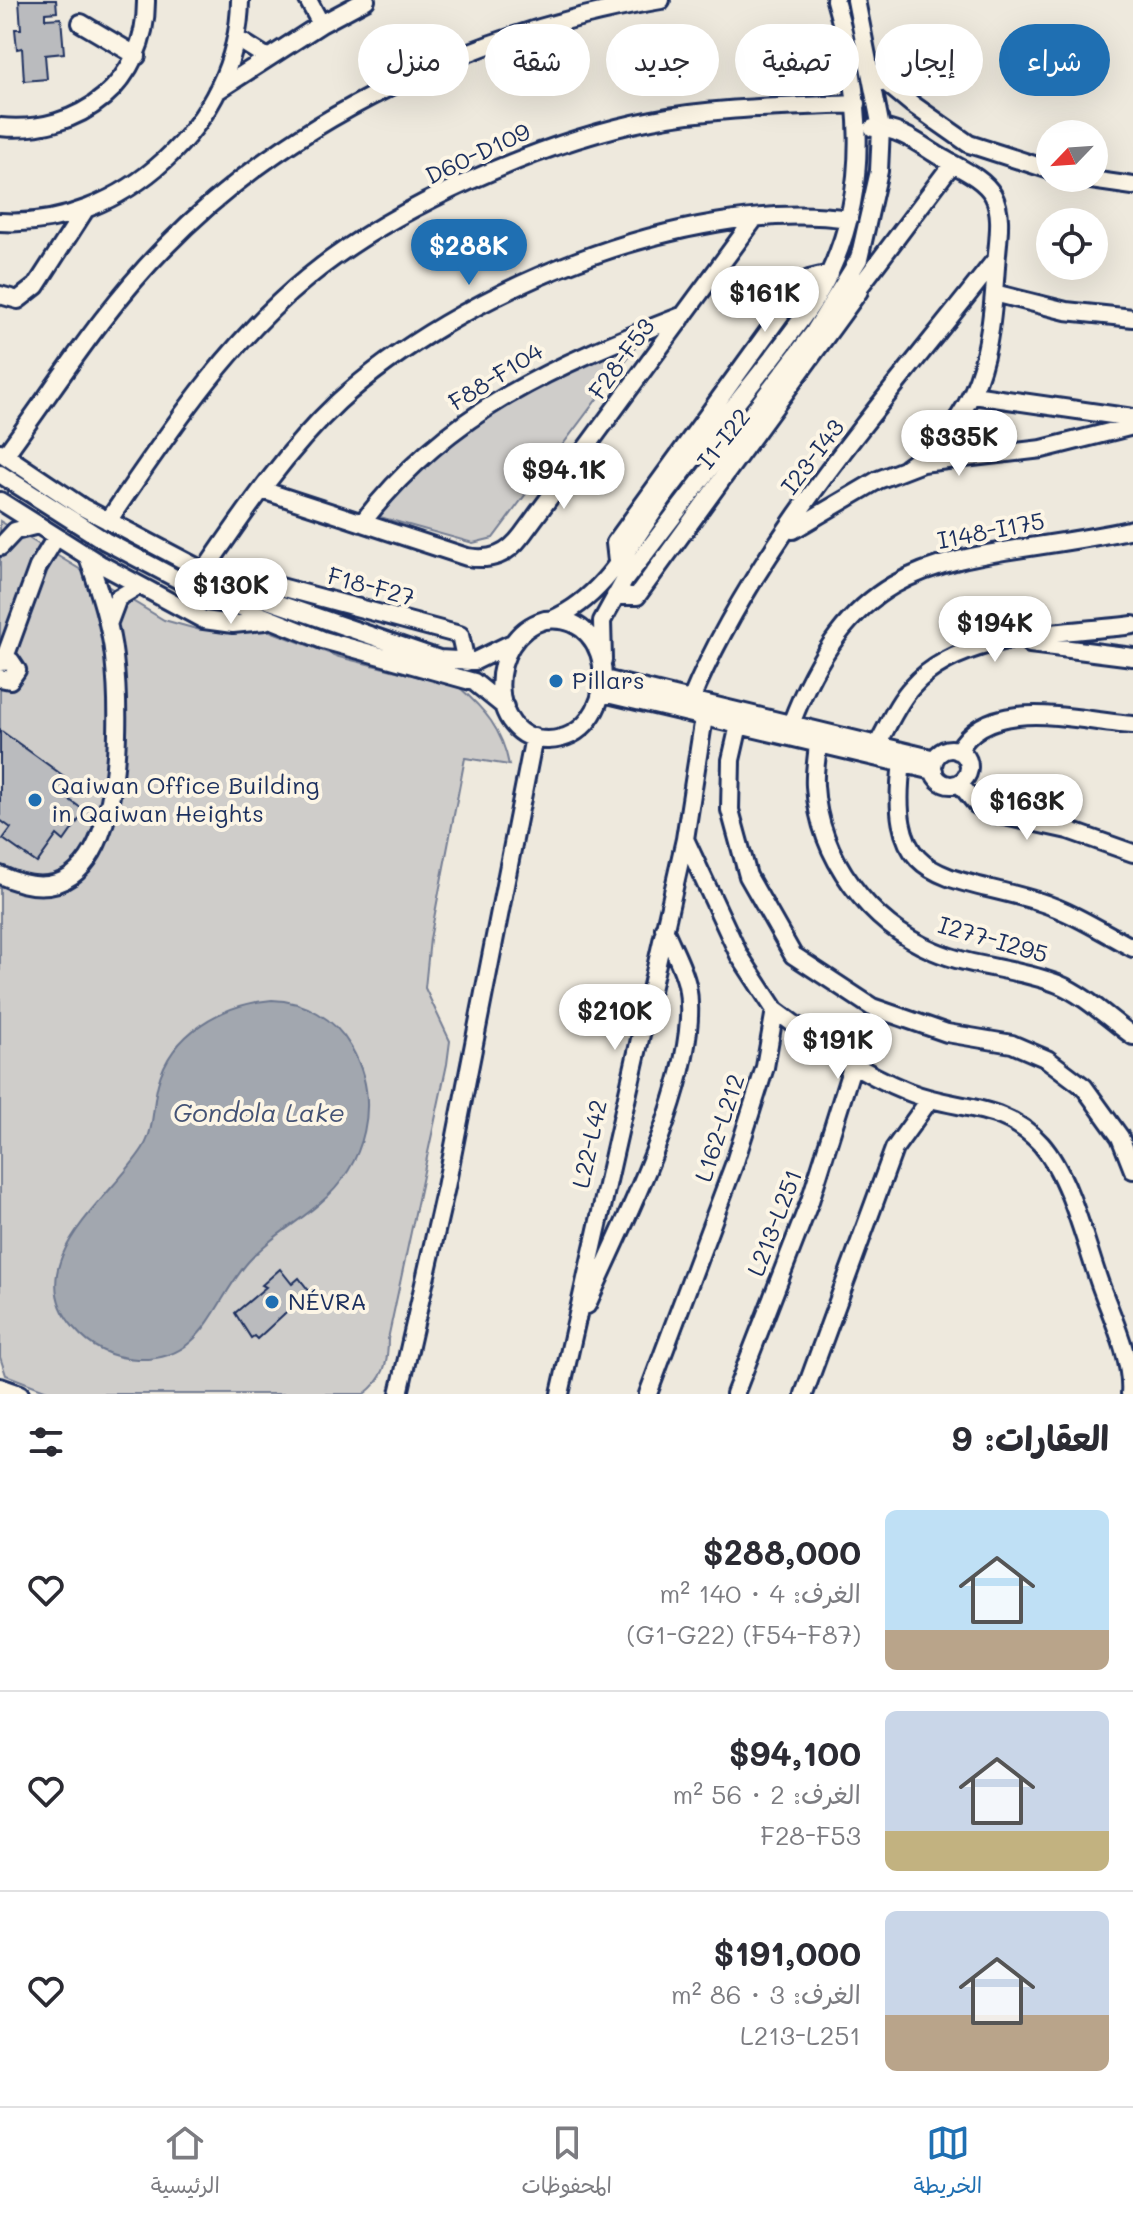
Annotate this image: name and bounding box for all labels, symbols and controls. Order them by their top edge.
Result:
chip: منزل [358,24,469,96]
chip: شقة [485,24,590,96]
chip: جديد [606,24,719,96]
chip: تصفية [735,24,859,96]
chip: إيجار [875,24,983,96]
chip: شراء [999,24,1110,96]
street label: D60-D109 [420,115,535,190]
north arrow [1036,120,1108,192]
map controls [1036,120,1108,280]
button: locate [1036,208,1108,280]
pin: $288K [413,219,525,287]
text: $288K [429,228,509,262]
pin: $161K [709,266,821,334]
text: $161K [729,275,801,309]
street label: F28-F53 [581,311,661,405]
street label: F88-F104 [442,335,548,417]
street label: I1-I22 [689,401,756,475]
pin: $335K [903,410,1015,478]
street label: I23-I43 [773,412,850,500]
text: $335K [919,419,999,453]
pin: $94.1K [499,443,629,511]
text: $94.1K [522,452,606,486]
street label: I148-I175 [934,504,1047,555]
pin: $130K [175,558,287,626]
street label: F18-F27 [324,559,418,612]
text: $130K [192,567,270,601]
pin: $194K [939,596,1051,664]
text: $194K [957,605,1033,639]
place label: Pillars [572,664,645,695]
marker: Pillars [547,672,565,690]
place label: Qaiwan Office Building in Qaiwan Heights [51,769,319,828]
pin: $163K [971,774,1083,842]
text: $163K [989,783,1065,817]
marker: Qaiwan Office Building in Qaiwan Heights [26,791,44,809]
street label: I277-I295 [935,908,1052,969]
pin: $210K [559,984,671,1052]
text: $210K [577,993,653,1027]
pin: $191K [782,1013,894,1081]
text: $191K [802,1022,874,1056]
street label: L162-L212 [687,1070,751,1185]
water label: Gondola Lake [173,1095,345,1129]
street label: L22-L42 [564,1097,613,1191]
street label: L213-L251 [739,1165,808,1280]
place label: NÉVRA [288,1285,367,1316]
marker: NÉVRA [263,1293,281,1311]
text: العقارات: 9 [952,1415,1109,1460]
icon: filters [24,1420,68,1464]
text: $288,000 [703,1529,861,1574]
icon: home [949,1542,1045,1638]
icon: heart [24,1568,68,1612]
text: الغرف: 4 · 140 m² [660,1576,861,1610]
text: (F54-F87) (G1-G22) [627,1617,861,1651]
text: $94,100 [729,1730,861,1775]
icon: home [949,1743,1045,1839]
icon: heart [24,1769,68,1813]
text: الغرف: 2 · 56 m² [672,1777,861,1811]
text: F28-F53 [760,1818,861,1852]
text: $191,000 [713,1930,861,1975]
icon: home [949,1943,1045,2039]
icon: heart [24,1969,68,2013]
text: الغرف: 3 · 86 m² [671,1977,861,2011]
text: L213-L251 [740,2018,861,2052]
tab: الرئيسية [151,2121,220,2205]
tab: المحفوظات [521,2121,612,2205]
tab: الخريطة [914,2121,982,2205]

